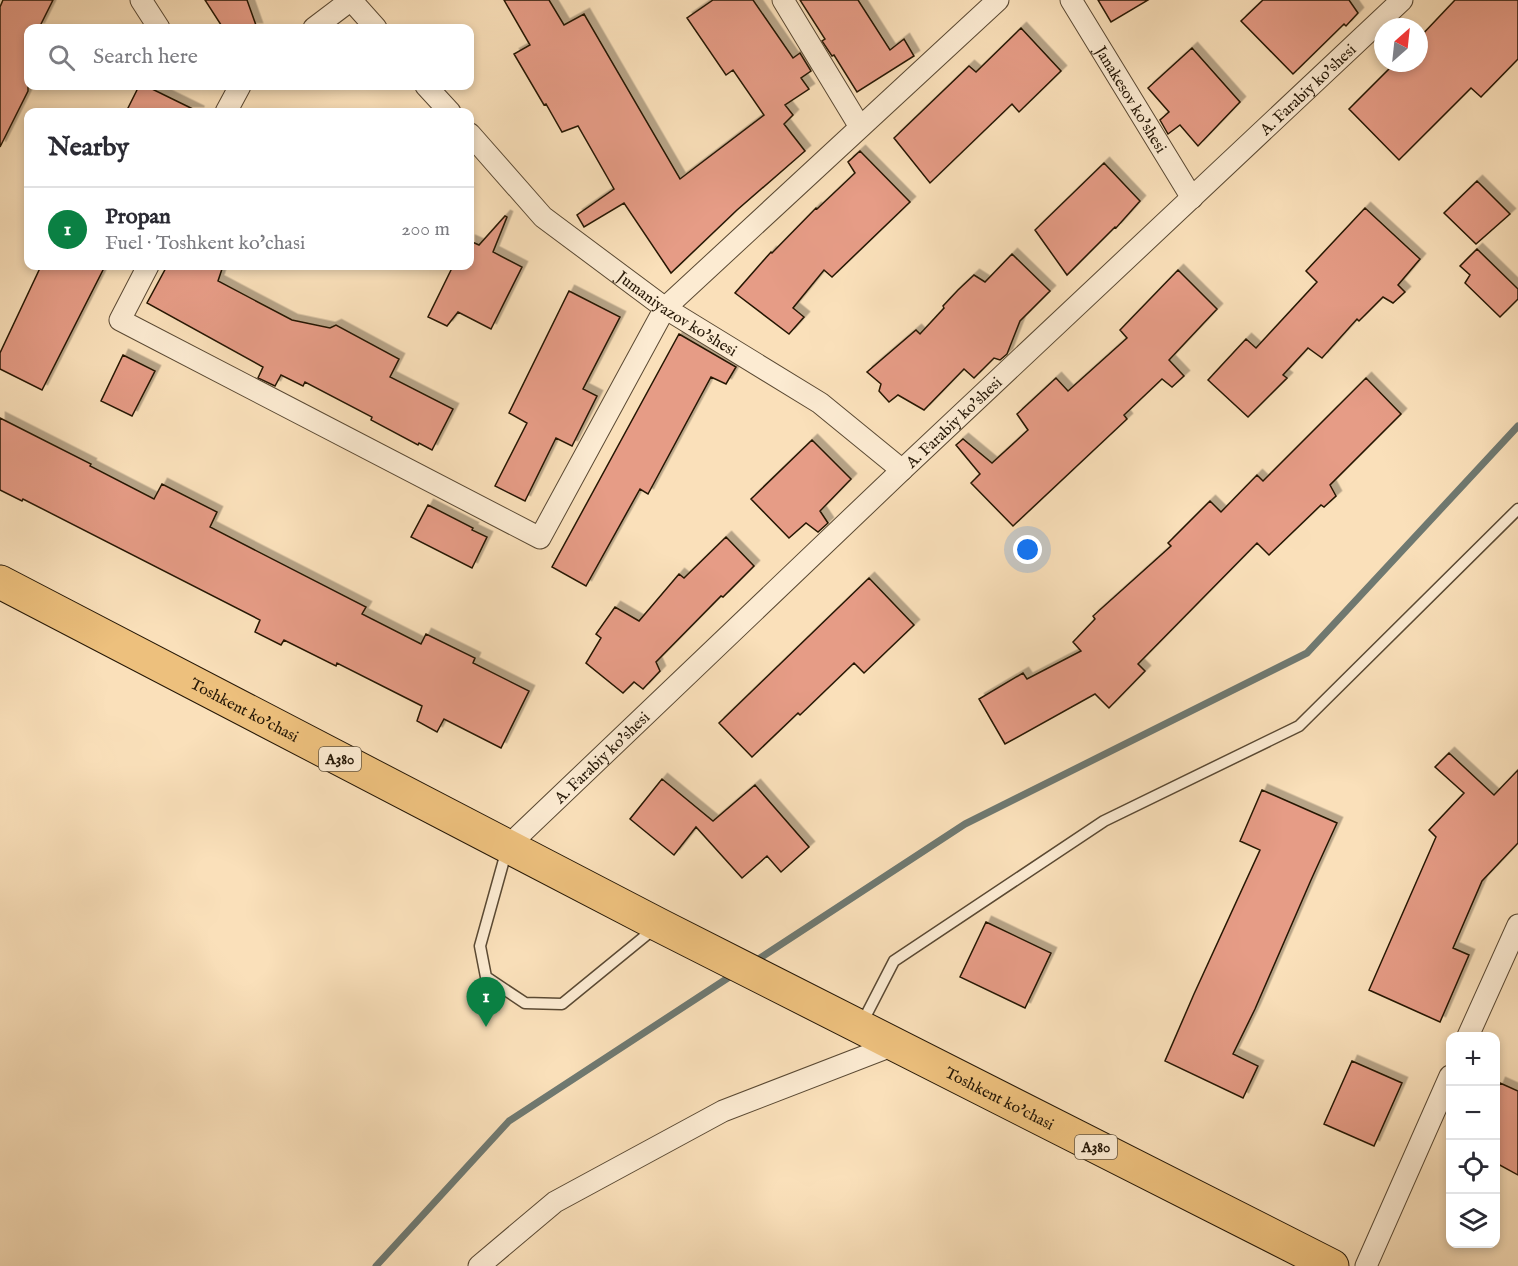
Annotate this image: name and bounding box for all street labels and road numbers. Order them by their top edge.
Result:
street label: A. Farabiy ko'shesi [1256,40,1361,141]
street label: Janakesov ko'shesi [1088,41,1170,157]
street label: Jumaniyazov ko'shesi [611,266,740,362]
street label: A. Farabiy ko'shesi [902,373,1007,474]
street label: Toshkent ko'chasi [186,675,302,748]
street label: A. Farabiy ko'shesi [550,708,655,809]
road number: A380 [319,747,361,771]
street label: Toshkent ko'chasi [941,1063,1057,1135]
road number: A380 [1075,1135,1117,1159]

